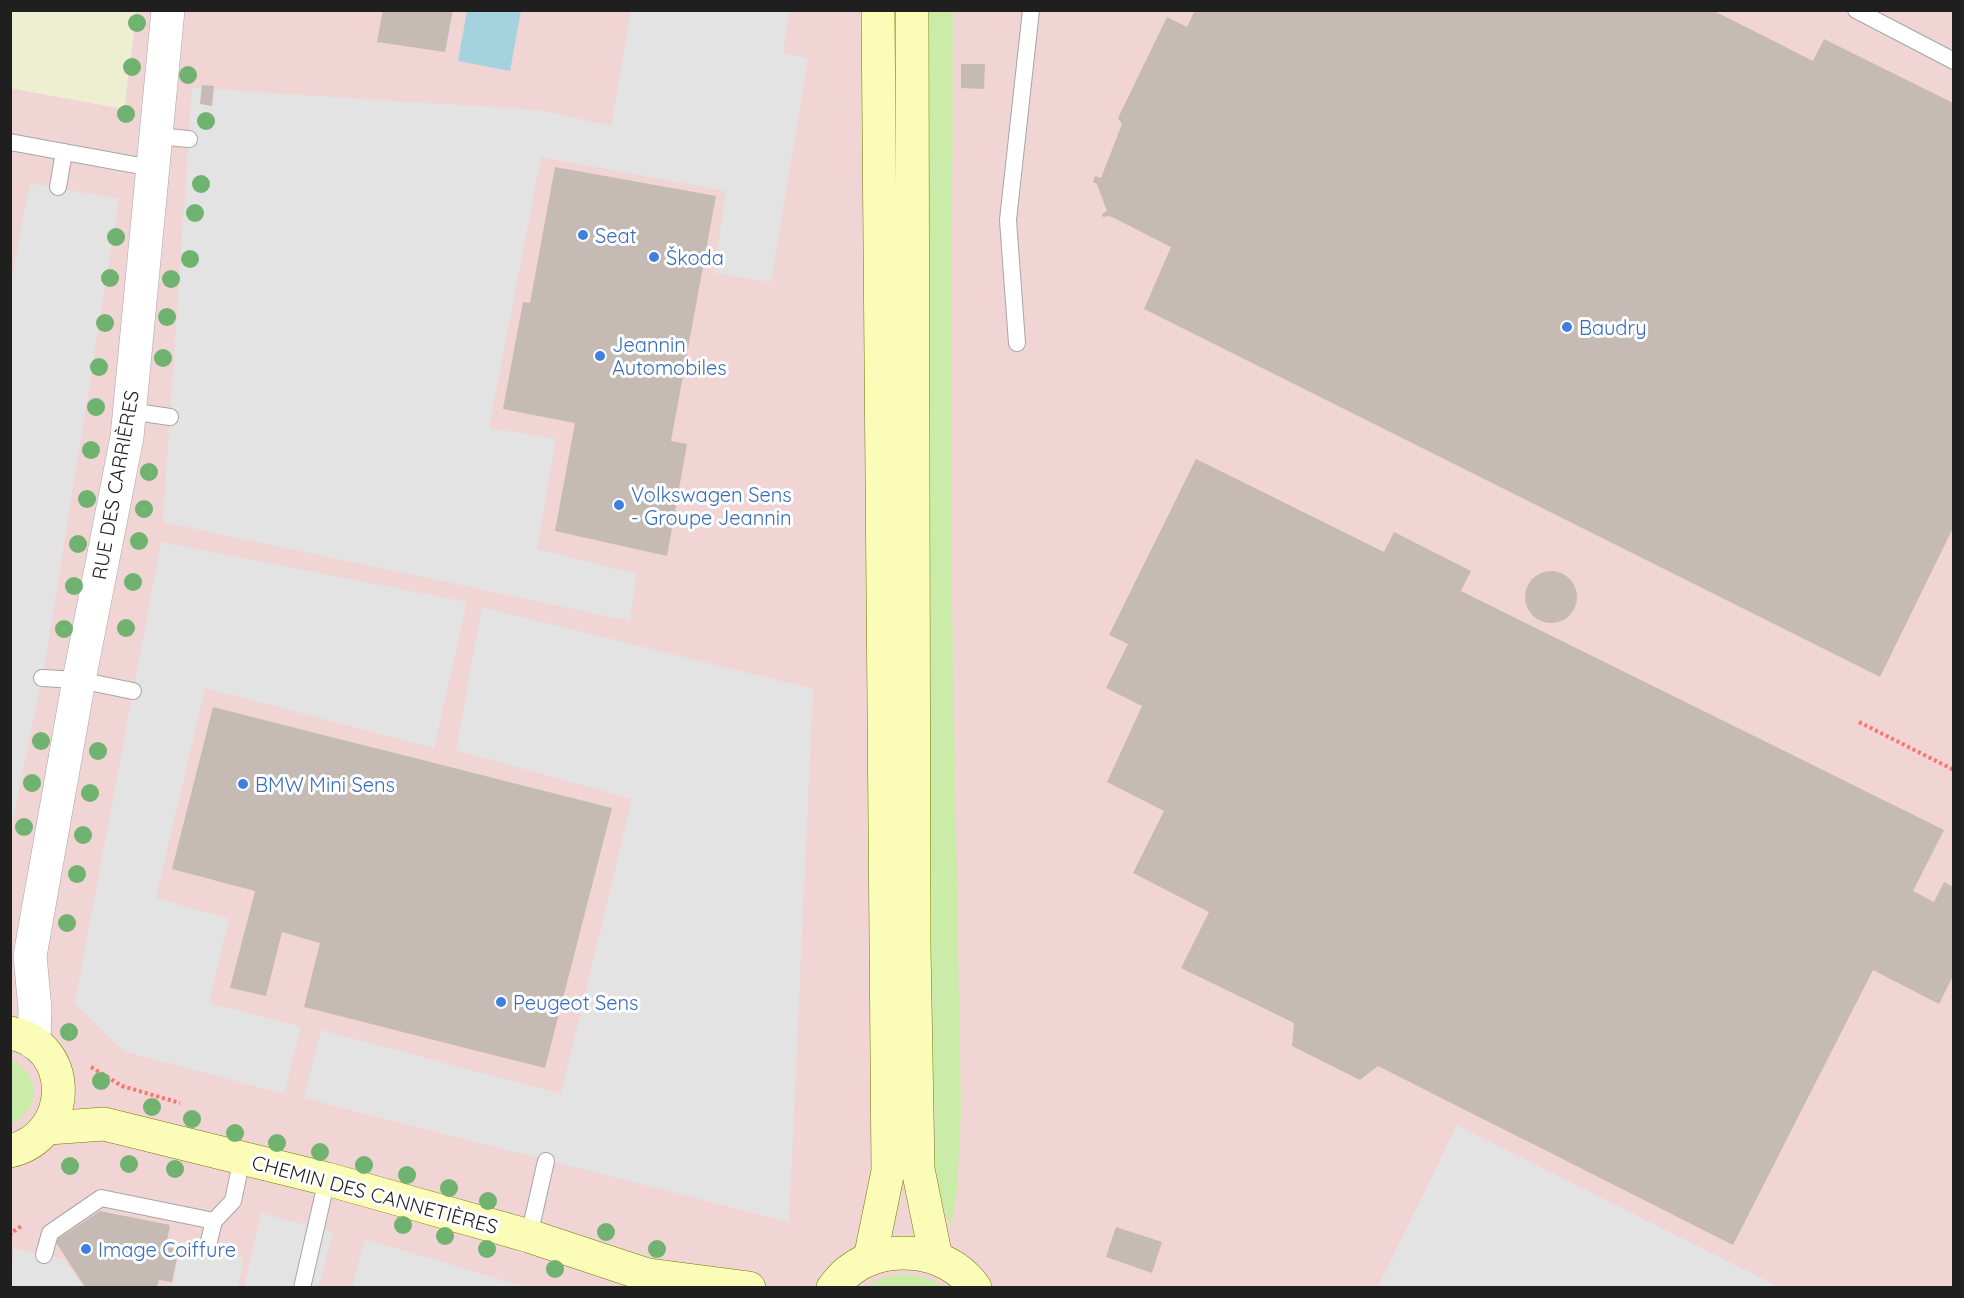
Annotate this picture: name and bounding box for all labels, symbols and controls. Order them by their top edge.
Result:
place label: Seat [595,223,637,248]
marker: Seat [576,228,590,242]
place label: Škoda [666,245,724,270]
marker: Škoda [647,250,661,264]
place label: Baudry [1579,315,1647,340]
marker: Baudry [1560,320,1574,334]
place label: Jeannin Automobiles [612,332,727,380]
marker: Jeannin Automobiles [593,349,607,363]
street label: RUE DES CARRIÈRES [86,388,144,582]
place label: Volkswagen Sens - Groupe Jeannin [631,482,792,530]
marker: Volkswagen Sens - Groupe Jeannin [612,498,626,512]
place label: BMW Mini Sens [255,772,395,797]
marker: BMW Mini Sens [236,777,250,791]
place label: Peugeot Sens [513,990,638,1015]
marker: Peugeot Sens [494,995,508,1009]
street label: CHEMIN DES CANNETIÈRES [249,1149,501,1239]
place label: Image Coiffure [98,1237,236,1262]
marker: Image Coiffure [79,1242,93,1256]

